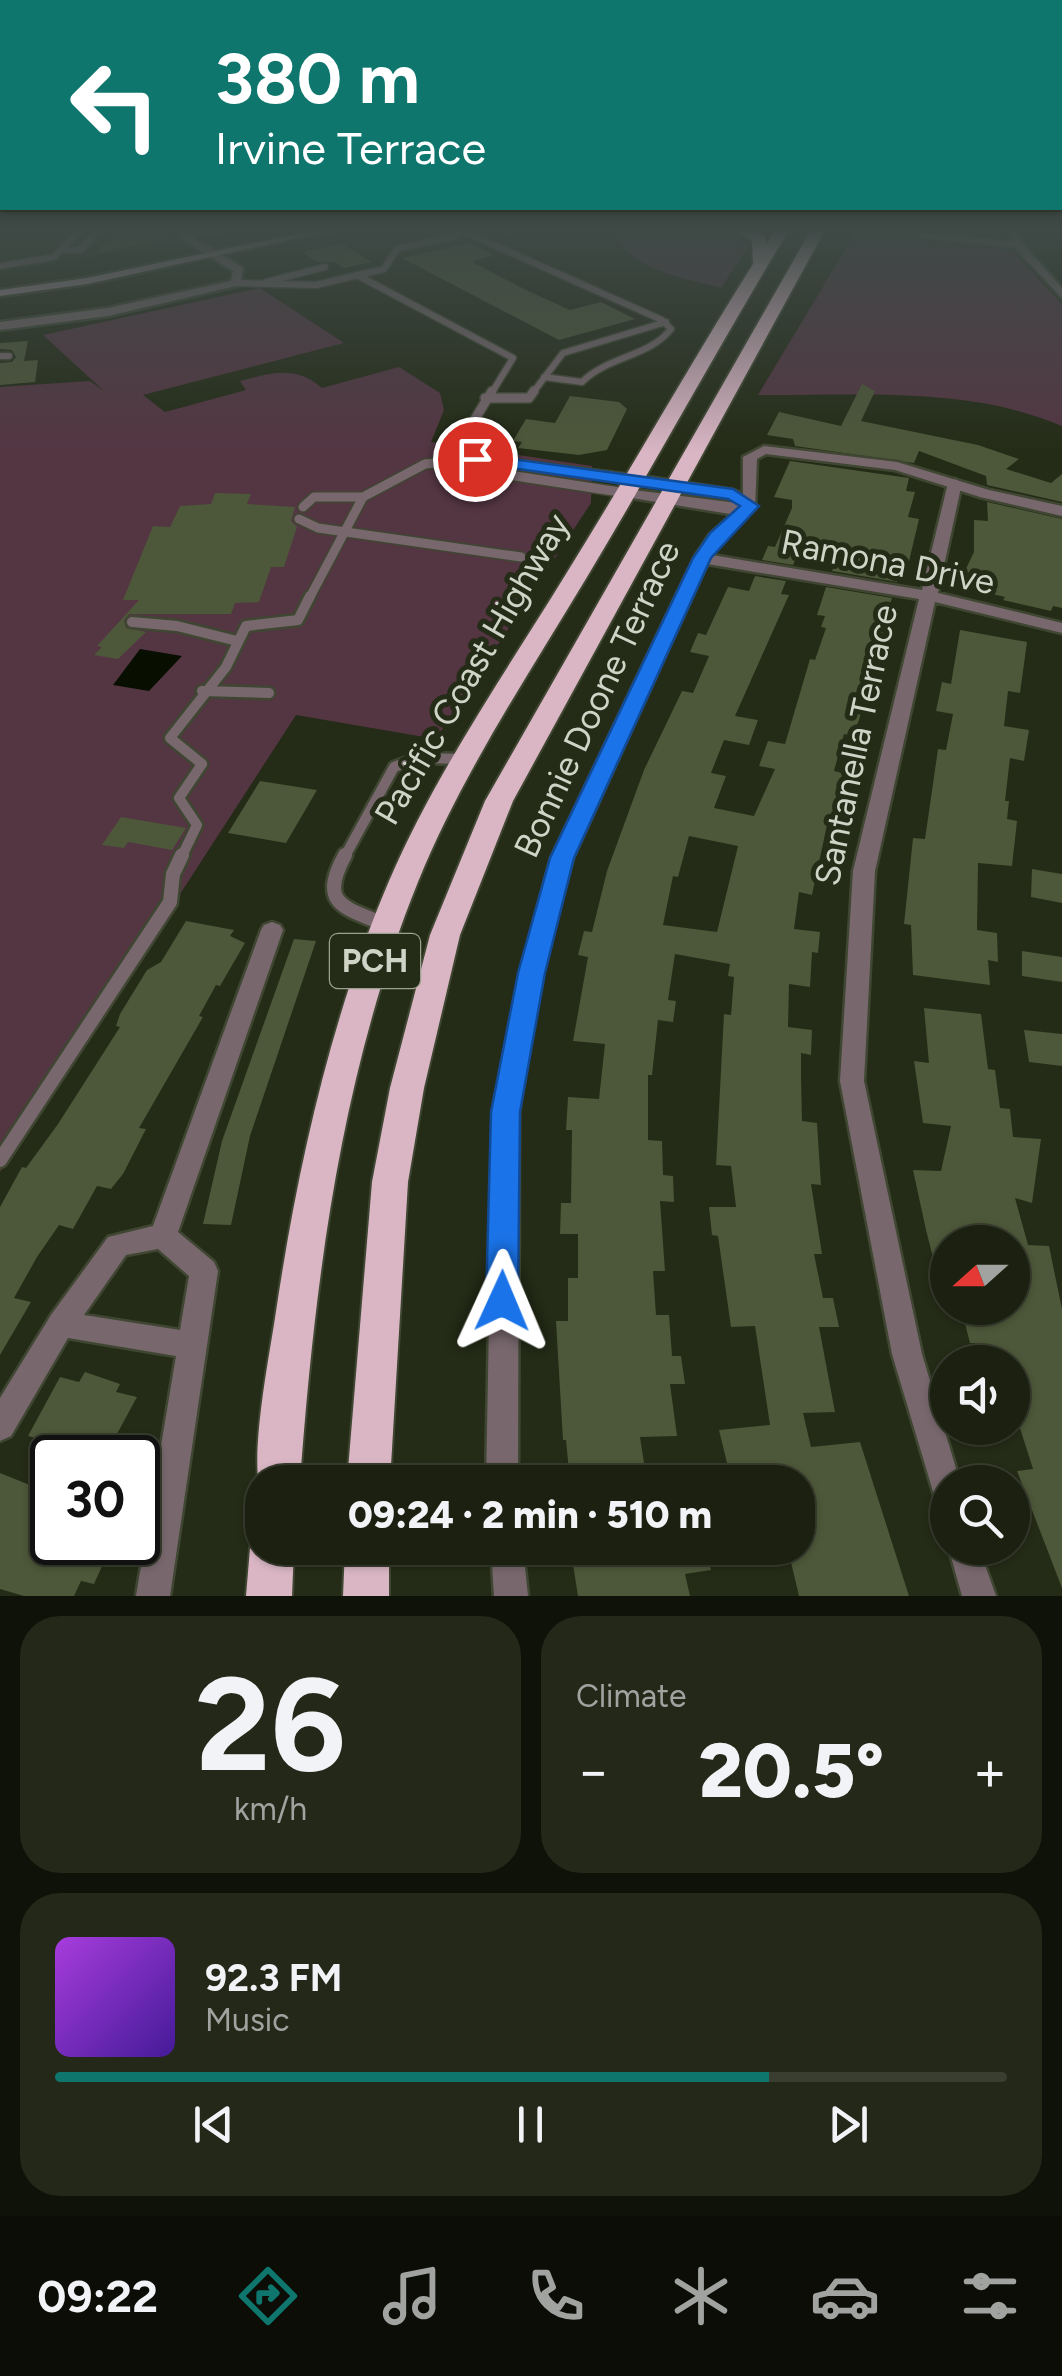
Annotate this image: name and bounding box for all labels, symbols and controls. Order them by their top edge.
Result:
text: 380 m [215,36,420,121]
icon: left [50,40,180,170]
text: Irvine Terrace [215,121,486,175]
pin [433,417,518,502]
icon: arrive [448,432,503,487]
street label: Pacific Coast Highway [366,505,579,832]
street label: Ramona Drive [778,521,998,603]
street label: Bonnie Doone Terrace [505,534,689,864]
street label: Santanella Terrace [806,601,906,889]
road number: PCH [330,934,420,988]
north arrow [930,1225,1030,1325]
map controls [930,1225,1030,1565]
position arrow [450,1249,554,1353]
button: sound [930,1345,1030,1445]
speed limit sign: 30 [30,1435,160,1565]
button: search [930,1465,1030,1565]
text: 09:24 · 2 min · 510 m [348,1492,712,1538]
text: 26 [195,1647,346,1803]
text: Climate [576,1677,687,1715]
text: 20.5° [699,1726,884,1816]
text: − [576,1738,610,1804]
text: + [973,1738,1007,1804]
text: km/h [234,1790,307,1828]
text: 92.3 FM [205,1955,342,2001]
text: Music [205,2001,290,2039]
icon: previous [186,2097,241,2152]
icon: pause [503,2097,558,2152]
icon: next [821,2097,876,2152]
icon: directions [233,2261,303,2331]
icon: music [377,2261,447,2331]
icon: phone [521,2261,591,2331]
icon: climate [666,2261,736,2331]
icon: car [810,2261,880,2331]
icon: filters [955,2261,1025,2331]
text: 09:22 [37,2269,158,2323]

